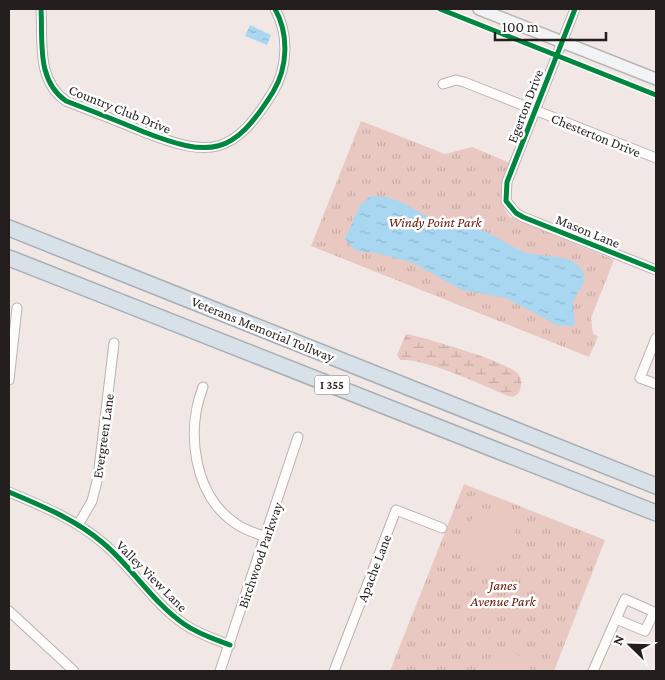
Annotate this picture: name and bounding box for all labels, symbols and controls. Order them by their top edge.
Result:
scale bar [495,10,606,42]
text: 100 m [502,19,539,35]
street label: Egerton Drive [504,67,546,145]
street label: Country Club Drive [67,81,173,137]
street label: Chesterton Drive [549,110,643,160]
street label: Mason Lane [554,211,622,251]
park label: Windy Point Park [388,214,482,230]
street label: Veterans Memorial Tollway [189,293,337,365]
road number: I 355 [314,376,350,394]
street label: Evergreen Lane [89,393,117,479]
street label: Birchwood Parkway [234,499,286,610]
street label: Apache Lane [354,532,394,604]
street label: Valley View Lane [113,537,191,615]
park label: Janes Avenue Park [469,577,536,609]
north arrow [605,620,655,670]
text: N [609,632,627,647]

